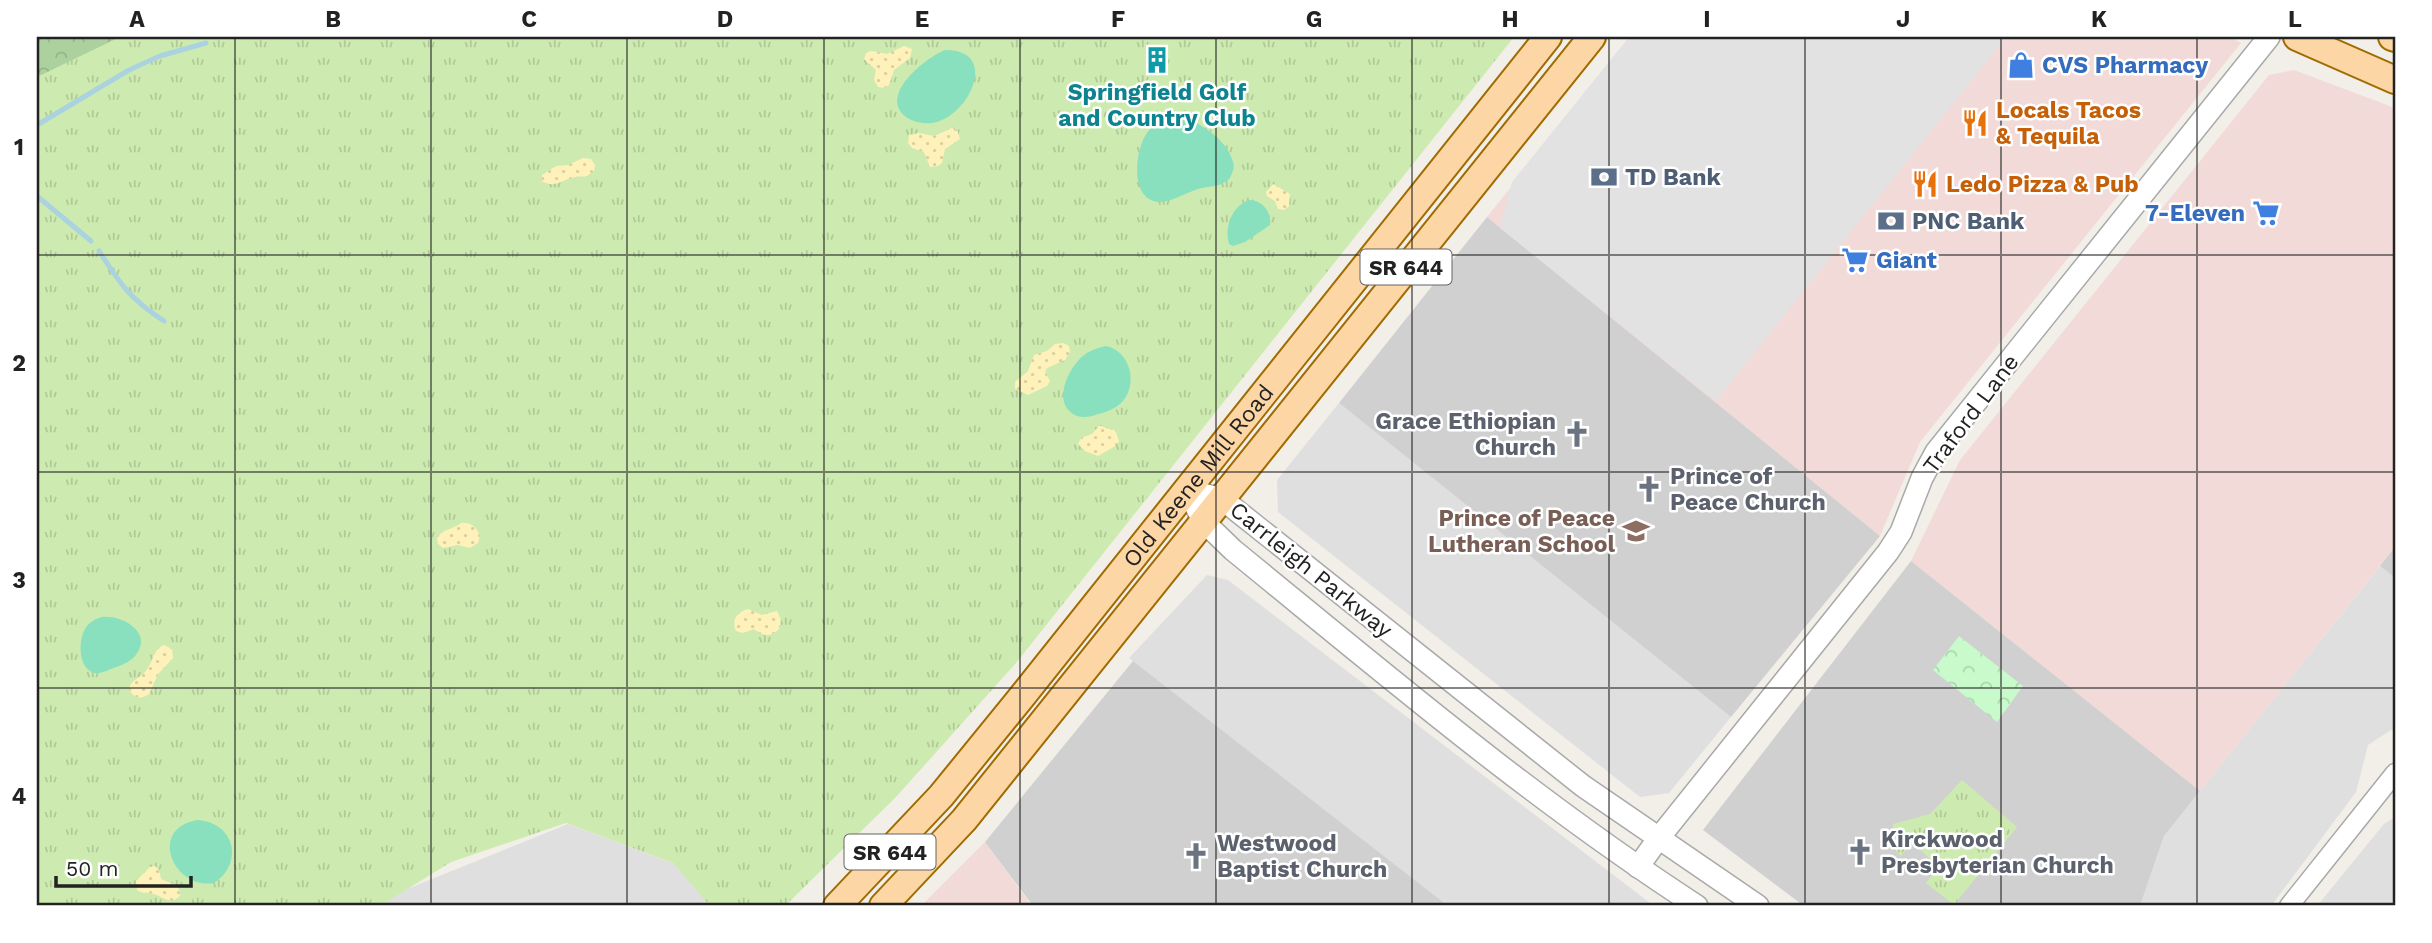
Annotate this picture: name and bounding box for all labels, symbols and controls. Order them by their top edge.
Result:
text: A [129,6,145,33]
text: B [325,6,341,33]
text: C [521,6,537,33]
text: D [717,6,733,33]
text: E [915,6,929,33]
text: F [1111,6,1125,33]
text: G [1306,6,1322,33]
text: H [1501,6,1519,33]
text: I [1703,6,1711,33]
text: J [1896,6,1910,33]
text: K [2091,6,2107,33]
text: L [2288,6,2302,33]
building icon: Springfield Golf and Country Club [1142,45,1172,75]
shop icon: CVS Pharmacy [2006,50,2036,80]
place label: CVS Pharmacy [2042,52,2208,79]
place label: Springfield Golf and Country Club [1058,79,1256,132]
place label: Locals Tacos & Tequila [1996,97,2141,150]
restaurant icon: Locals Tacos & Tequila [1960,108,1990,138]
text: 1 [14,134,24,161]
bank icon: TD Bank [1589,162,1619,192]
place label: TD Bank [1625,164,1721,191]
restaurant icon: Ledo Pizza & Pub [1910,169,1940,199]
place label: Ledo Pizza & Pub [1946,171,2139,198]
supermarket icon: 7-Eleven [2251,198,2281,228]
place label: 7-Eleven [2145,200,2245,227]
bank icon: PNC Bank [1876,206,1906,236]
place label: PNC Bank [1912,208,2025,235]
supermarket icon: Giant [1840,245,1870,275]
place label: Giant [1876,247,1937,274]
road number: SR 644 [1360,250,1452,284]
street label: Traford Lane [1917,349,2025,479]
text: 2 [12,350,26,377]
street label: Old Keene Mill Road [1117,379,1279,572]
place label: Grace Ethiopian Church [1375,408,1556,461]
church icon: Grace Ethiopian Church [1562,419,1592,449]
place label: Prince of Peace Church [1670,463,1826,516]
church icon: Prince of Peace Church [1634,474,1664,504]
street label: Carrleigh Parkway [1224,496,1398,644]
place label: Prince of Peace Lutheran School [1428,505,1615,558]
school or university icon: Prince of Peace Lutheran School [1621,516,1651,546]
text: 3 [12,567,26,594]
text: 4 [12,783,27,810]
place label: Kirckwood Presbyterian Church [1881,826,2114,879]
place label: Westwood Baptist Church [1217,830,1387,883]
road number: SR 644 [844,834,936,870]
church icon: Kirckwood Presbyterian Church [1845,837,1875,867]
church icon: Westwood Baptist Church [1181,841,1211,871]
scale bar [56,845,191,889]
text: 50 m [66,856,118,881]

